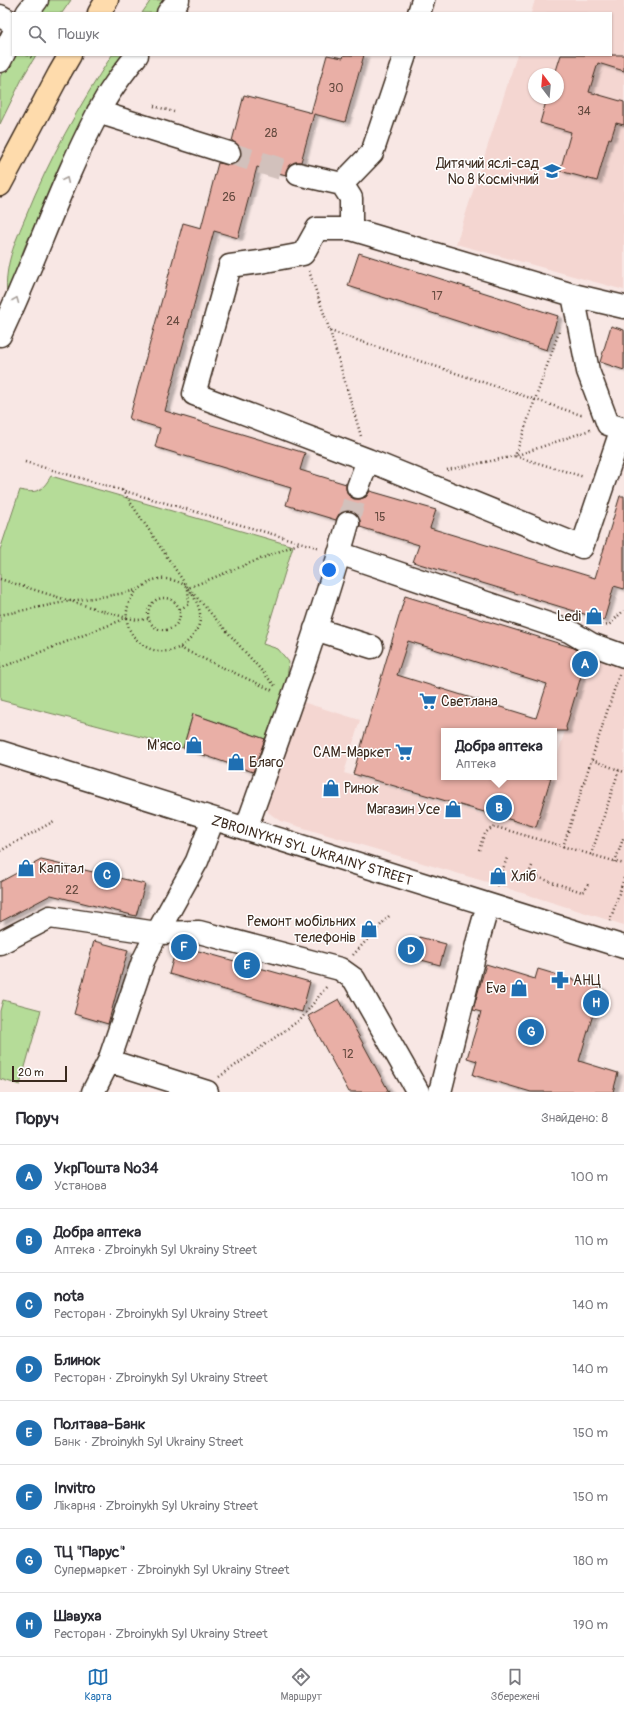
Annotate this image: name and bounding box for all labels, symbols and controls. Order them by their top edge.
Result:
search box [12,12,612,56]
icon: search [26,23,48,45]
text: Пошук [58,25,100,44]
north arrow [528,68,564,104]
house number: 30 [329,81,343,96]
house number: 34 [577,104,591,119]
house number: 28 [265,126,277,141]
place label: Дитячий яслі-сад № 8 Космічний [435,155,540,188]
school or university icon: Дитячий яслі-сад № 8 Космічний [542,161,562,181]
one-way arrow [61,176,69,184]
house number: 26 [222,190,236,205]
house number: 17 [431,289,443,304]
one-way arrow [12,297,20,304]
house number: 24 [166,314,180,329]
house number: 15 [374,510,386,525]
your location [319,560,339,580]
shop icon: Ledi [584,606,604,626]
place label: Ledi [557,608,582,625]
pin: A [572,649,598,679]
supermarket icon: Светлана [418,691,438,711]
place label: Светлана [441,693,498,710]
popup [441,728,557,780]
shop icon: М'ясо [184,735,204,755]
place label: М'ясо [147,737,181,754]
text: Добра аптека [455,737,543,756]
supermarket icon: САМ-Маркет [394,742,414,762]
place label: САМ-Маркет [313,744,391,761]
shop icon: Благо [226,752,246,772]
place label: Благо [249,754,284,771]
text: Аптека [455,756,496,772]
shop icon: Ринок [321,778,341,798]
place label: Ринок [344,780,379,797]
pin: B [486,793,512,823]
shop icon: Магазин Усе [443,799,463,819]
place label: Магазин Усе [367,801,440,818]
street label: ZBROINYKH SYL UKRAINY STREET [209,812,415,889]
shop icon: Капітал [16,858,36,878]
place label: Капітал [39,860,84,877]
pin: C [94,860,120,890]
shop icon: Хліб [488,866,508,886]
place label: Хліб [511,868,536,885]
house number: 22 [65,883,79,898]
place label: Ремонт мобільних телефонів [247,913,356,946]
shop icon: Ремонт мобільних телефонів [359,919,379,939]
pin: F [171,932,197,962]
pin: D [398,935,424,965]
pin: E [234,950,260,980]
pharmacy icon: АНЦ [550,970,570,990]
place label: АНЦ [573,972,601,989]
shop icon: Eva [509,978,529,998]
place label: Eva [486,980,506,997]
pin: H [583,988,609,1018]
pin: G [518,1017,544,1047]
house number: 12 [342,1047,354,1062]
scale bar [12,1064,67,1083]
text: 20 m [18,1066,44,1079]
text: Поруч [16,1108,59,1129]
text: Знайдено: 8 [541,1110,608,1126]
text: УкрПошта №34 [54,1159,159,1178]
text: A [25,1169,33,1185]
text: 100 m [571,1169,608,1185]
text: Установа [54,1178,107,1194]
text: Добра аптека [54,1223,141,1242]
text: B [25,1233,33,1249]
text: 110 m [575,1233,608,1249]
text: Аптека · Zbroinykh Syl Ukrainy Street [54,1242,257,1258]
text: nota [54,1287,84,1306]
text: C [25,1297,33,1313]
text: 140 m [572,1297,608,1313]
text: Ресторан · Zbroinykh Syl Ukrainy Street [54,1306,268,1322]
text: Блинок [54,1351,101,1370]
text: D [25,1361,33,1377]
text: 140 m [572,1361,608,1377]
text: Ресторан · Zbroinykh Syl Ukrainy Street [54,1370,268,1386]
text: Полтава-Банк [54,1415,145,1434]
text: E [26,1425,32,1441]
text: 150 m [573,1425,608,1441]
text: Банк · Zbroinykh Syl Ukrainy Street [54,1434,243,1450]
text: Invitro [54,1479,95,1498]
text: F [25,1489,33,1505]
text: 150 m [573,1489,608,1505]
text: Лікарня · Zbroinykh Syl Ukrainy Street [54,1498,258,1514]
text: ТЦ "Парус" [54,1543,126,1562]
text: G [25,1553,33,1569]
text: 180 m [573,1553,608,1569]
text: Супермаркет · Zbroinykh Syl Ukrainy Street [54,1562,289,1578]
text: Шавуха [54,1607,102,1626]
text: H [25,1617,33,1633]
text: 190 m [573,1617,608,1633]
text: Ресторан · Zbroinykh Syl Ukrainy Street [54,1626,268,1642]
tab: Карта [84,1666,112,1703]
tab: Маршрут [280,1666,322,1703]
tab: Збережені [491,1666,540,1703]

